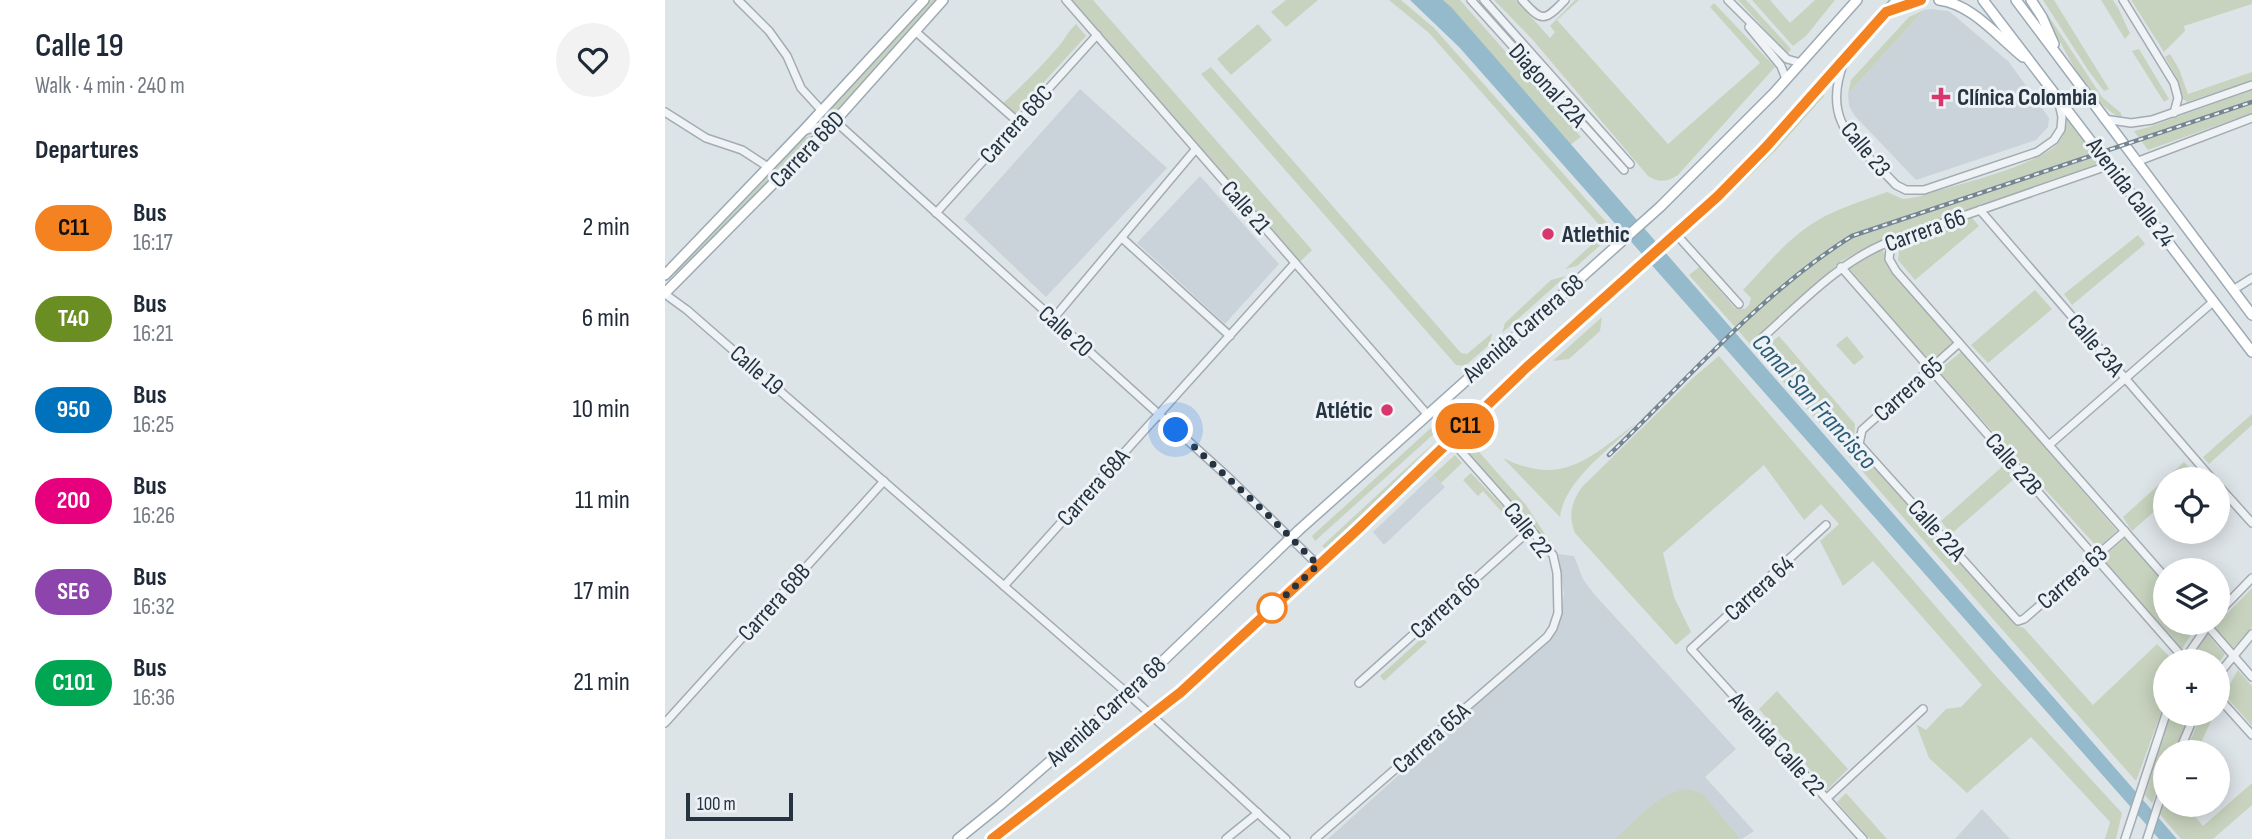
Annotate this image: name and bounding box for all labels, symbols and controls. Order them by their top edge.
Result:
button: heart [556,23,630,97]
text: Calle 19 [35,26,124,66]
street label: Diagonal 22A [1502,37,1593,134]
text: Walk · 4 min · 240 m [35,72,185,100]
street label: Carrera 68C [974,79,1059,170]
place label: Clínica Colombia [1957,83,2097,112]
marker: Clínica Colombia [1931,87,1951,107]
street label: Carrera 68D [764,105,851,194]
street label: Calle 23 [1834,116,1897,183]
street label: Avenida Calle 24 [2080,131,2181,253]
text: Departures [35,135,139,166]
street label: Calle 21 [1215,175,1277,240]
text: Bus [133,198,167,229]
street label: Carrera 66 [1881,202,1970,258]
text: 2 min [582,212,630,243]
text: C11 [58,213,89,242]
place label: Atlethic [1561,220,1630,249]
marker: Atlethic [1540,226,1556,242]
text: 16:17 [133,229,173,257]
street label: Avenida Carrera 68 [1456,268,1590,389]
text: Bus [133,289,167,320]
street label: Calle 20 [1032,299,1099,363]
text: 6 min [582,303,630,334]
text: T40 [58,304,89,333]
street label: Calle 23A [2061,308,2131,383]
text: 16:21 [133,320,173,348]
water label: Canal San Francisco [1745,328,1883,477]
street label: Calle 19 [724,339,790,402]
street label: Carrera 65 [1868,351,1949,428]
text: Bus [133,380,167,411]
text: 10 min [573,394,630,425]
text: 950 [57,395,90,424]
place label: Atlétic [1315,396,1373,425]
marker: Atlétic [1379,402,1395,418]
line badge: C11 [1425,403,1505,449]
text: 16:25 [133,411,174,439]
text: C11 [1449,411,1481,440]
your location [1158,412,1193,447]
street label: Calle 22B [1979,427,2049,502]
street label: Carrera 68A [1051,442,1136,532]
map controls [2153,467,2230,817]
button: locate [2153,467,2230,544]
text: Bus [133,471,167,502]
text: 11 min [575,485,630,516]
text: 200 [57,486,90,515]
street label: Calle 22A [1901,494,1972,568]
street label: Calle 22 [1497,497,1558,564]
text: 16:26 [133,502,175,530]
street label: Carrera 63 [2031,539,2113,616]
street label: Carrera 64 [1718,549,1800,627]
street label: Carrera 68B [732,557,817,647]
button: layers [2153,558,2230,635]
text: Bus [133,562,167,593]
street label: Carrera 66 [1404,567,1486,645]
text: 17 min [574,576,630,607]
text: SE6 [57,577,90,606]
text: 16:32 [133,593,175,621]
unlabelled marker [1257,593,1287,623]
button: + [2153,649,2230,726]
street label: Avenida Carrera 68 [1040,650,1172,773]
text: Bus [133,653,167,684]
text: 21 min [573,667,630,698]
text: C101 [52,668,95,697]
text: 16:36 [133,684,175,712]
street label: Avenida Calle 22 [1722,686,1831,802]
street label: Carrera 65A [1387,696,1477,780]
button: − [2153,740,2230,817]
scale bar [686,790,793,822]
text: 100 m [697,793,736,816]

